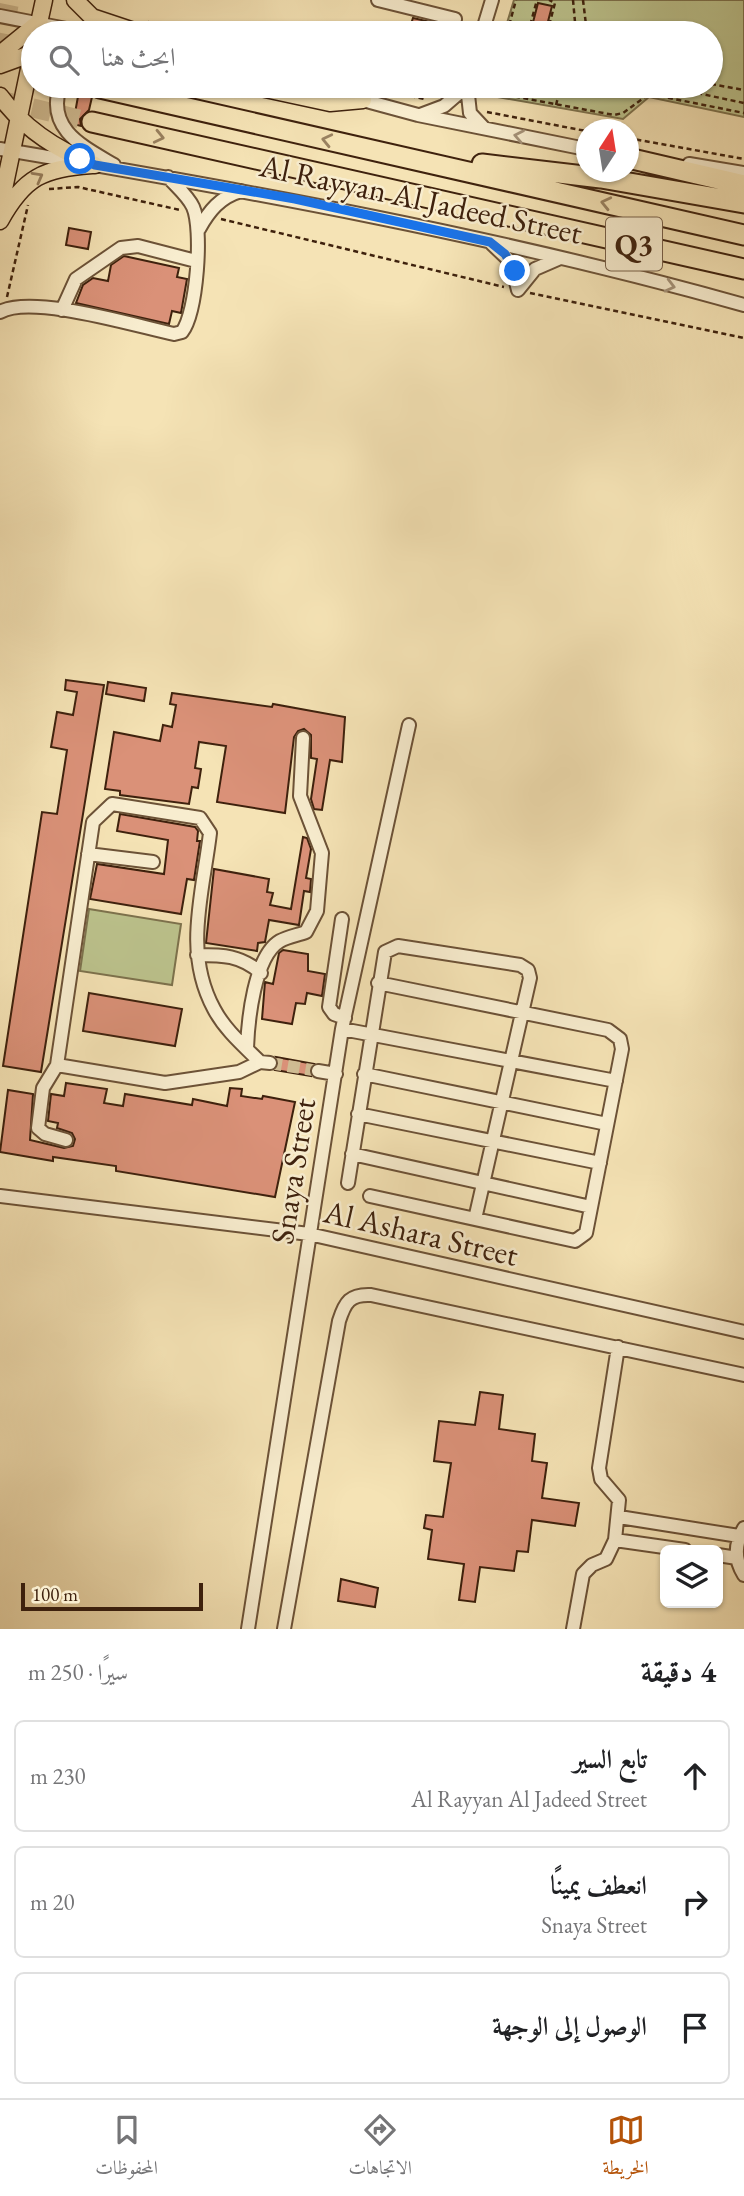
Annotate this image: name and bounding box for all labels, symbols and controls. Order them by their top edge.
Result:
search box [21,21,723,98]
text: ابحث هنا [101,40,176,74]
icon: search [45,41,83,79]
north arrow [576,119,639,182]
one-way arrow [152,129,164,143]
one-way arrow [513,129,525,144]
one-way arrow [321,133,333,148]
route start [64,143,95,174]
street label: Al Rayyan Al Jadeed Street [255,144,586,254]
one-way arrow [30,172,43,185]
one-way arrow [600,196,612,211]
road number: Q3 [606,218,662,270]
route end [499,255,530,286]
one-way arrow [663,278,675,292]
street label: Snaya Street [261,1095,325,1247]
street label: Al Ashara Street [319,1190,522,1276]
map controls [660,1545,723,1608]
button: layers [660,1545,723,1608]
scale bar [21,1580,203,1612]
text: 100 m [32,1582,78,1607]
text: 4 دقيقة [641,1652,716,1691]
text: سيرًا · 250 m [28,1657,128,1687]
text: تابع السير [573,1742,647,1776]
icon: ahead [676,1757,714,1795]
text: 230 m [30,1761,86,1791]
text: Al Rayyan Al Jadeed Street [411,1784,647,1814]
text: انعطف يمينًا [550,1868,647,1902]
icon: right [676,1883,714,1921]
text: 20 m [30,1887,75,1917]
text: Snaya Street [541,1910,647,1940]
text: الوصول إلى الوجهة [492,2009,647,2043]
icon: arrive [676,2009,714,2047]
tab: المحفوظات [95,2111,158,2186]
tab: الاتجاهات [349,2111,412,2186]
tab: الخريطة [602,2111,649,2186]

